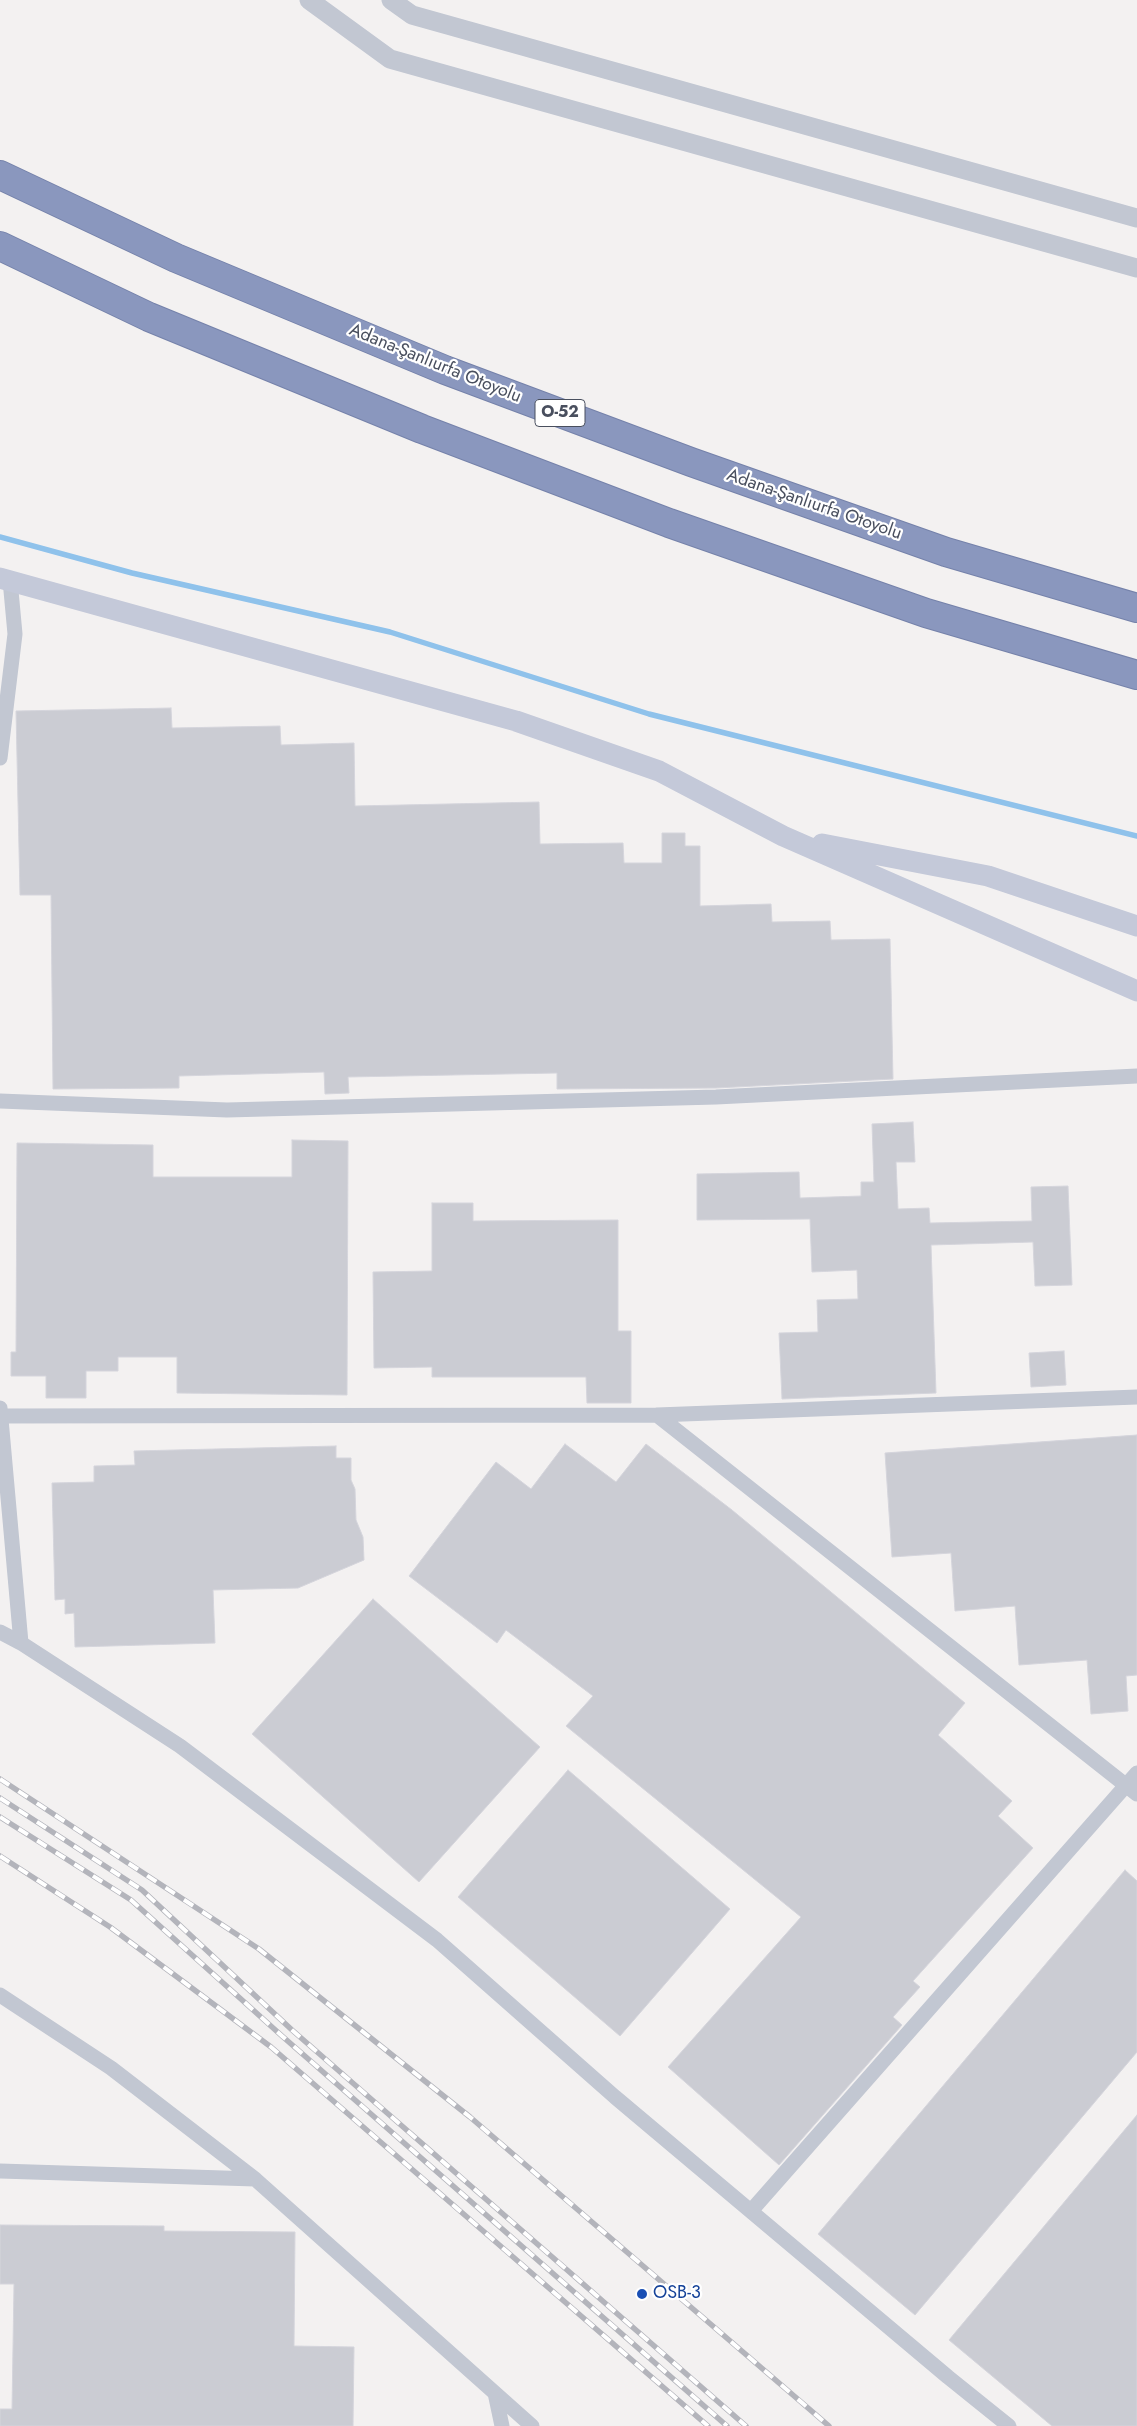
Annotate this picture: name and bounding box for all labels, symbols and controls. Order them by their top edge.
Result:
street label: Adana-Şanlıurfa Otoyolu [346,320,524,408]
road number: O-52 [535,399,585,426]
street label: Adana-Şanlıurfa Otoyolu [724,465,904,545]
place label: OSB-3 [653,2283,701,2305]
marker: OSB-3 [635,2287,649,2301]

